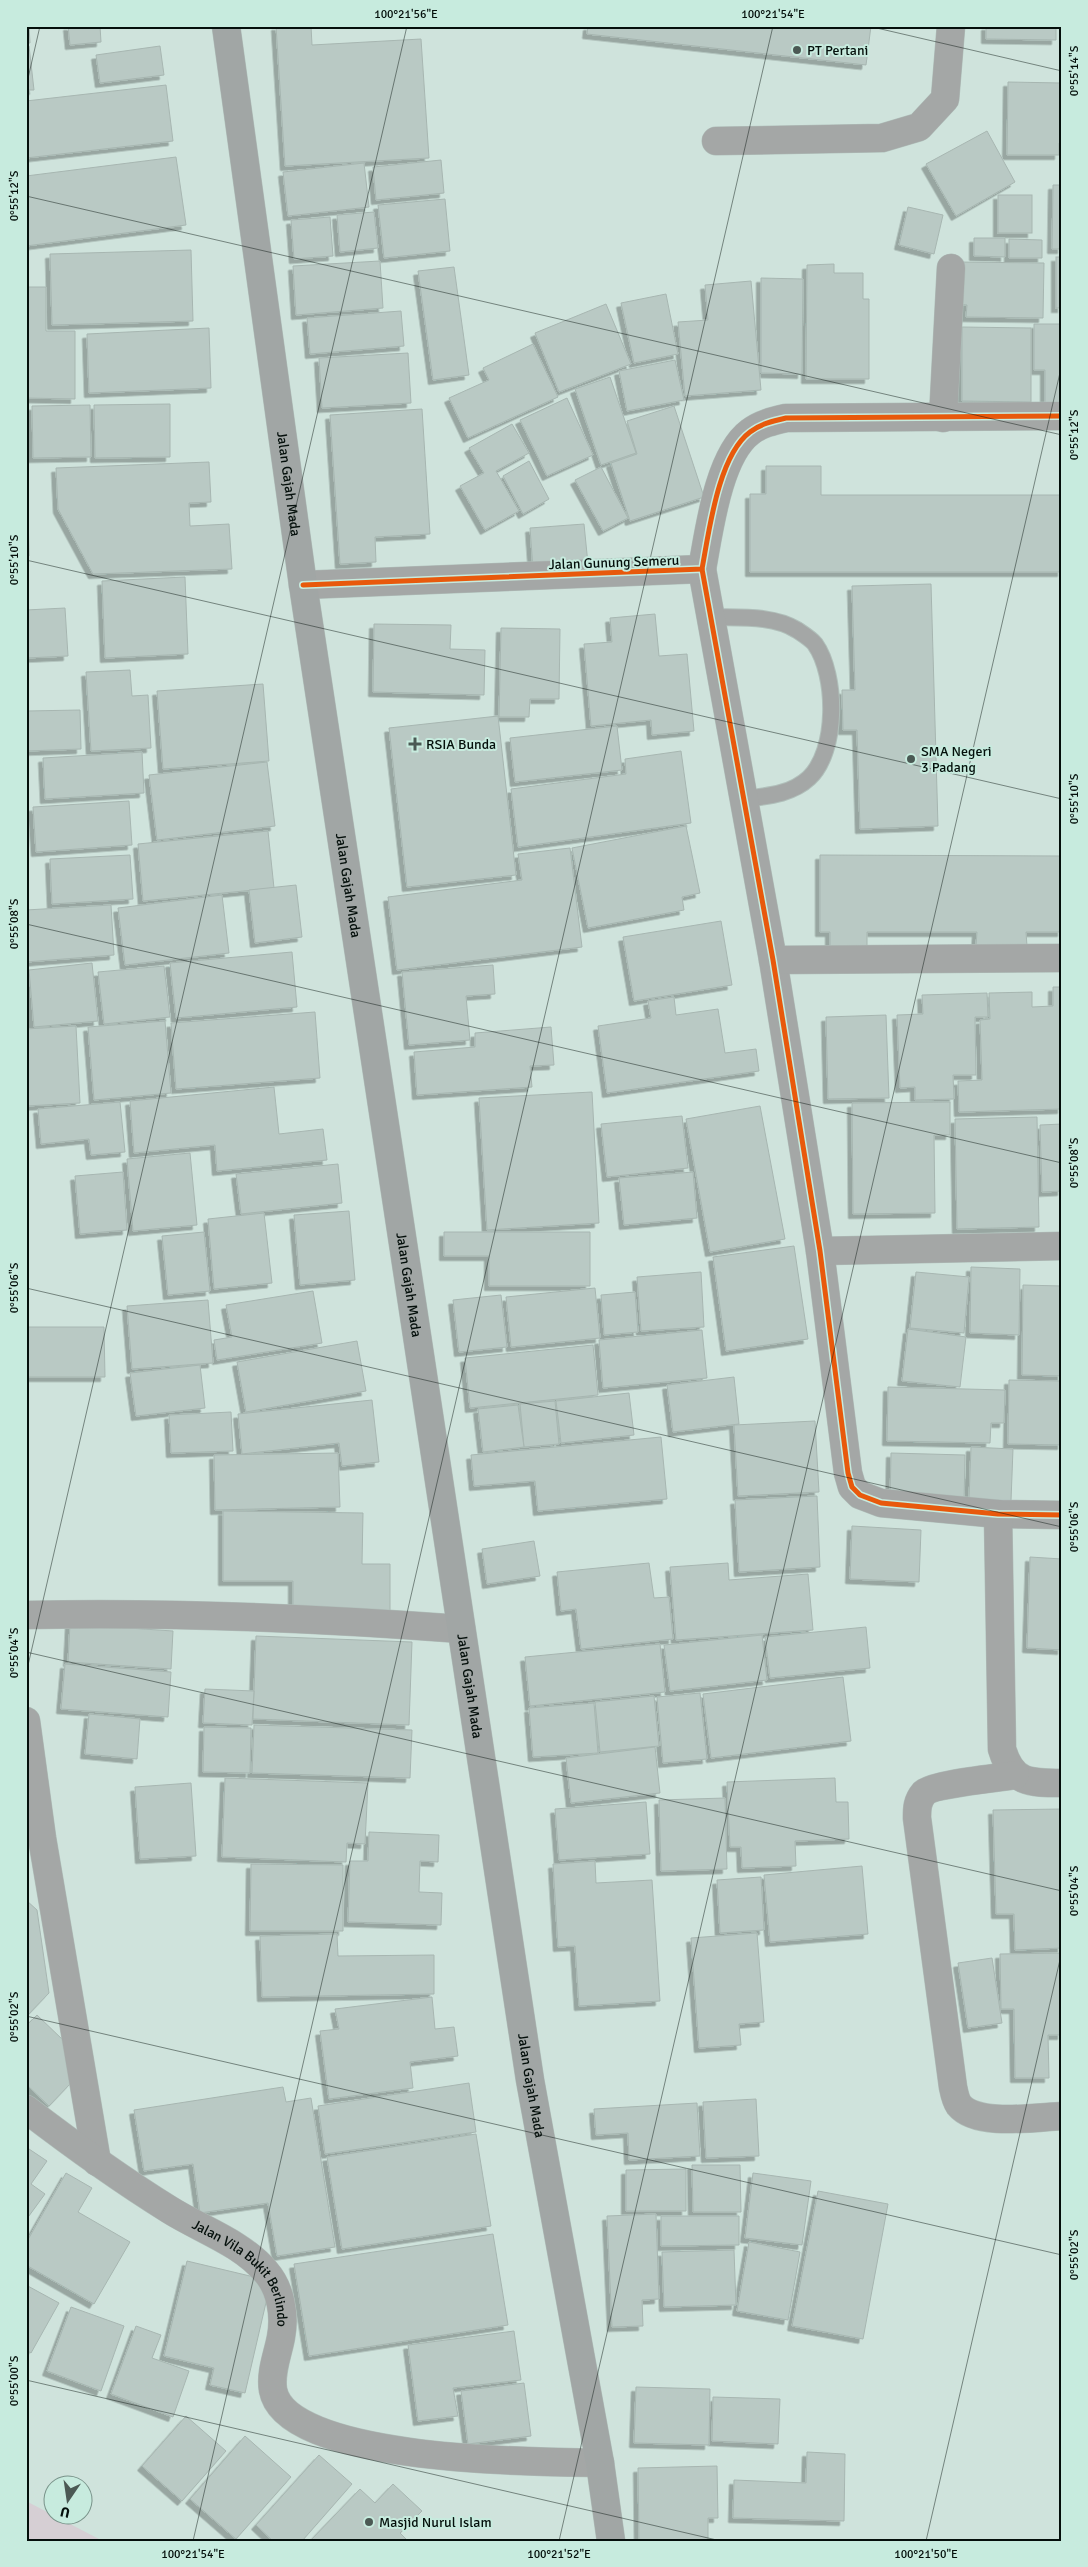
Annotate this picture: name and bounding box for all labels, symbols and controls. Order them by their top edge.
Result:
text: 100°21'56"E [374,7,438,22]
text: 100°21'54"E [741,7,805,22]
place label: PT Pertani [807,42,868,59]
marker: PT Pertani [791,44,803,56]
text: 0°55'14"S [1067,45,1082,96]
text: 0°55'12"S [7,170,22,221]
text: 0°55'12"S [1067,409,1082,460]
street label: Jalan Gajah Mada [273,430,304,537]
text: 0°55'10"S [7,534,22,585]
street label: Jalan Gunung Semeru [548,552,680,573]
place label: RSIA Bunda [426,736,496,753]
marker: RSIA Bunda [408,737,422,751]
place label: SMA Negeri 3 Padang [921,743,992,776]
marker: SMA Negeri 3 Padang [905,753,917,765]
text: 0°55'10"S [1067,773,1082,824]
street label: Jalan Gajah Mada [332,832,364,939]
text: 0°55'08"S [7,898,22,949]
text: 0°55'08"S [1067,1137,1082,1188]
street label: Jalan Gajah Mada [392,1231,425,1338]
text: 0°55'06"S [7,1262,22,1313]
text: 0°55'06"S [1067,1501,1082,1552]
text: 0°55'04"S [7,1627,22,1678]
street label: Jalan Gajah Mada [453,1633,486,1740]
text: 0°55'04"S [1067,1865,1082,1916]
text: 0°55'02"S [7,1991,22,2042]
street label: Jalan Gajah Mada [514,2032,548,2139]
street label: Jalan Vila Bukit Berlindo [189,2216,291,2327]
text: 0°55'02"S [1067,2229,1082,2280]
text: 0°55'00"S [7,2355,22,2406]
north arrow [42,2474,92,2524]
text: U [59,2503,72,2522]
place label: Masjid Nurul Islam [379,2514,492,2531]
marker: Masjid Nurul Islam [363,2516,375,2528]
text: 100°21'54"E [161,2547,225,2562]
text: 100°21'52"E [527,2547,591,2562]
text: 100°21'50"E [894,2547,958,2562]

